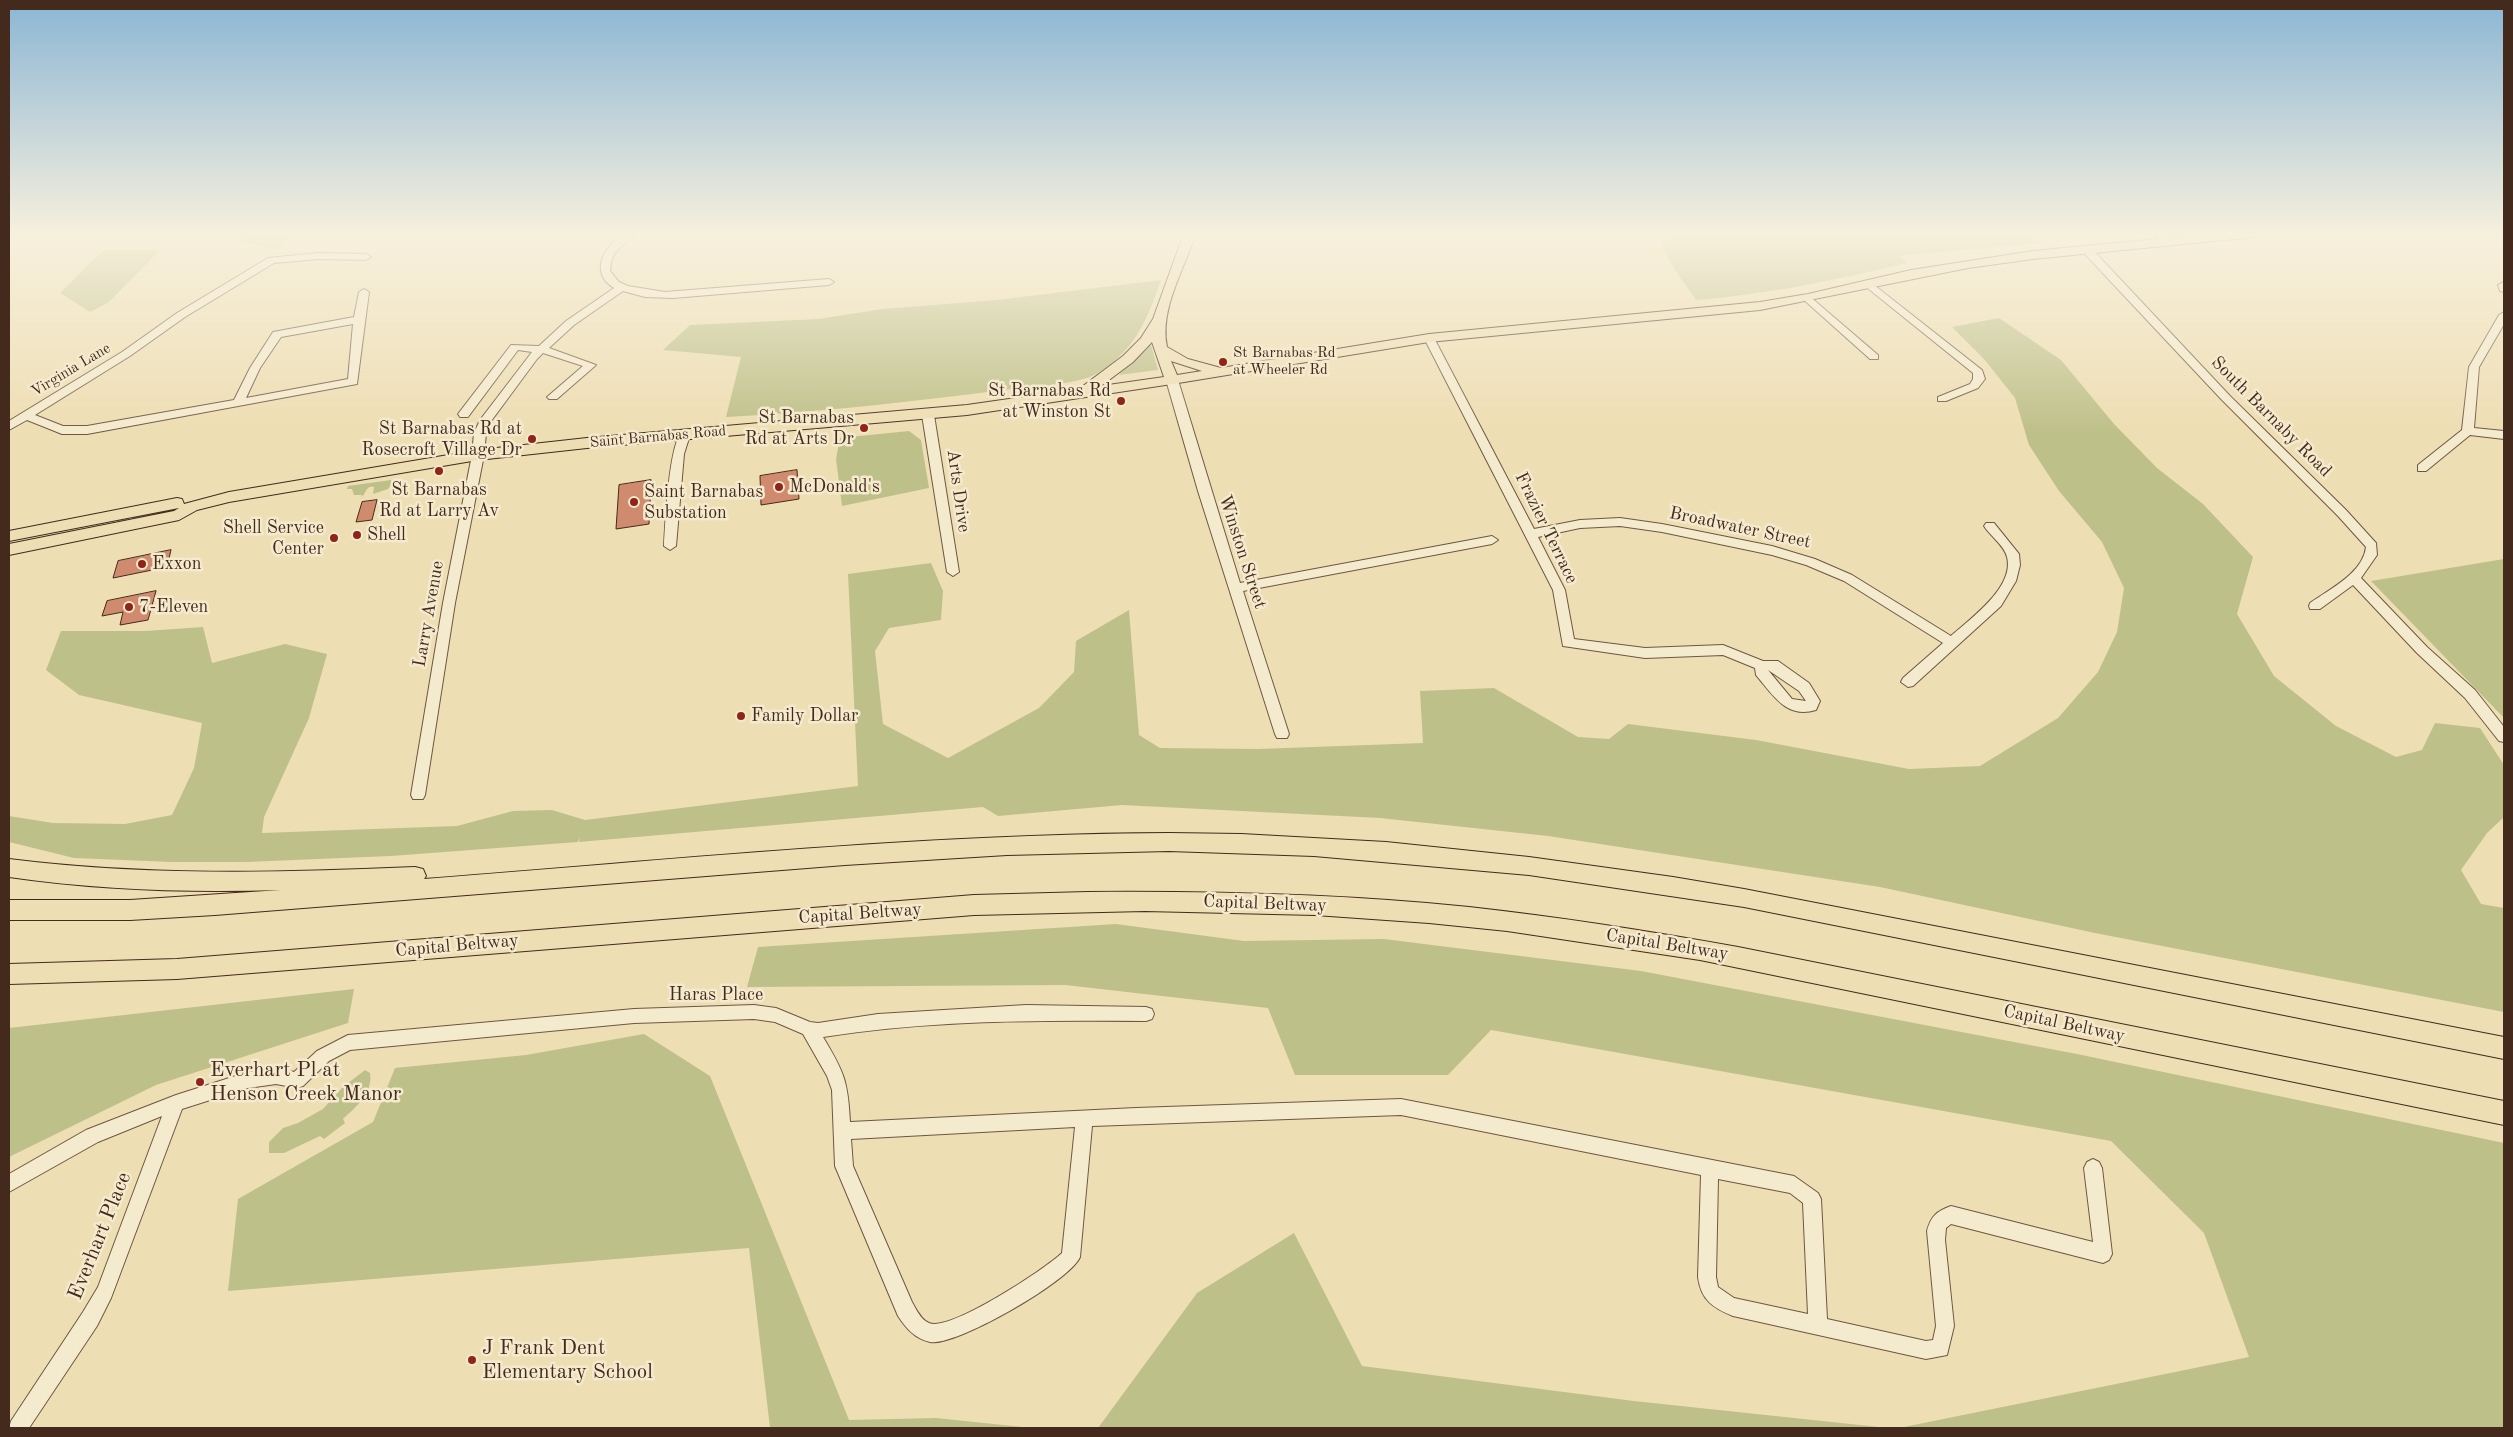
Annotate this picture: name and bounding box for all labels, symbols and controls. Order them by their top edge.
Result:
street label: Virginia Lane [28,339,114,401]
place label: St Barnabas Rd at Wheeler Rd [1233,344,1336,379]
street label: South Barnaby Road [2206,352,2336,482]
marker: St Barnabas Rd at Wheeler Rd [1217,356,1229,368]
place label: St Barnabas Rd at Winston St [988,380,1111,422]
marker: St Barnabas Rd at Winston St [1115,395,1127,407]
place label: St Barnabas Rd at Arts Dr [745,407,854,449]
place label: St Barnabas Rd at Rosecroft Village Dr [362,418,522,460]
street label: Saint Barnabas Road [589,422,727,452]
marker: St Barnabas Rd at Arts Dr [858,422,870,434]
marker: St Barnabas Rd at Rosecroft Village Dr [526,433,538,445]
street label: Arts Drive [941,448,975,534]
marker: St Barnabas Rd at Larry Av [433,465,445,477]
street label: Frazier Terrace [1510,469,1582,587]
place label: McDonald's [789,476,880,498]
place label: St Barnabas Rd at Larry Av [379,479,499,522]
place label: Saint Barnabas Substation [644,481,763,524]
marker: McDonald's [773,481,785,493]
street label: Winston Street [1213,492,1271,612]
marker: Saint Barnabas Substation [628,496,640,508]
street label: Broadwater Street [1667,502,1813,554]
place label: Shell Service Center [223,517,324,560]
place label: Shell [367,524,406,546]
marker: Shell [351,529,363,541]
marker: Shell Service Center [328,532,340,544]
place label: Exxon [152,553,201,575]
marker: Exxon [136,558,148,570]
street label: Larry Avenue [409,559,449,669]
place label: 7-Eleven [139,596,208,618]
marker: 7-Eleven [123,601,135,613]
place label: Family Dollar [751,705,858,727]
marker: Family Dollar [735,710,747,722]
street label: Capital Beltway [1203,891,1327,917]
street label: Capital Beltway [798,899,922,929]
street label: Capital Beltway [1604,925,1730,965]
street label: Capital Beltway [394,930,520,962]
street label: Haras Place [669,984,763,1006]
street label: Capital Beltway [2001,1001,2127,1047]
place label: Everhart Pl at Henson Creek Manor [210,1057,401,1107]
marker: Everhart Pl at Henson Creek Manor [194,1076,206,1088]
street label: Everhart Place [63,1168,137,1304]
place label: J Frank Dent Elementary School [482,1335,653,1385]
marker: J Frank Dent Elementary School [466,1354,478,1366]

